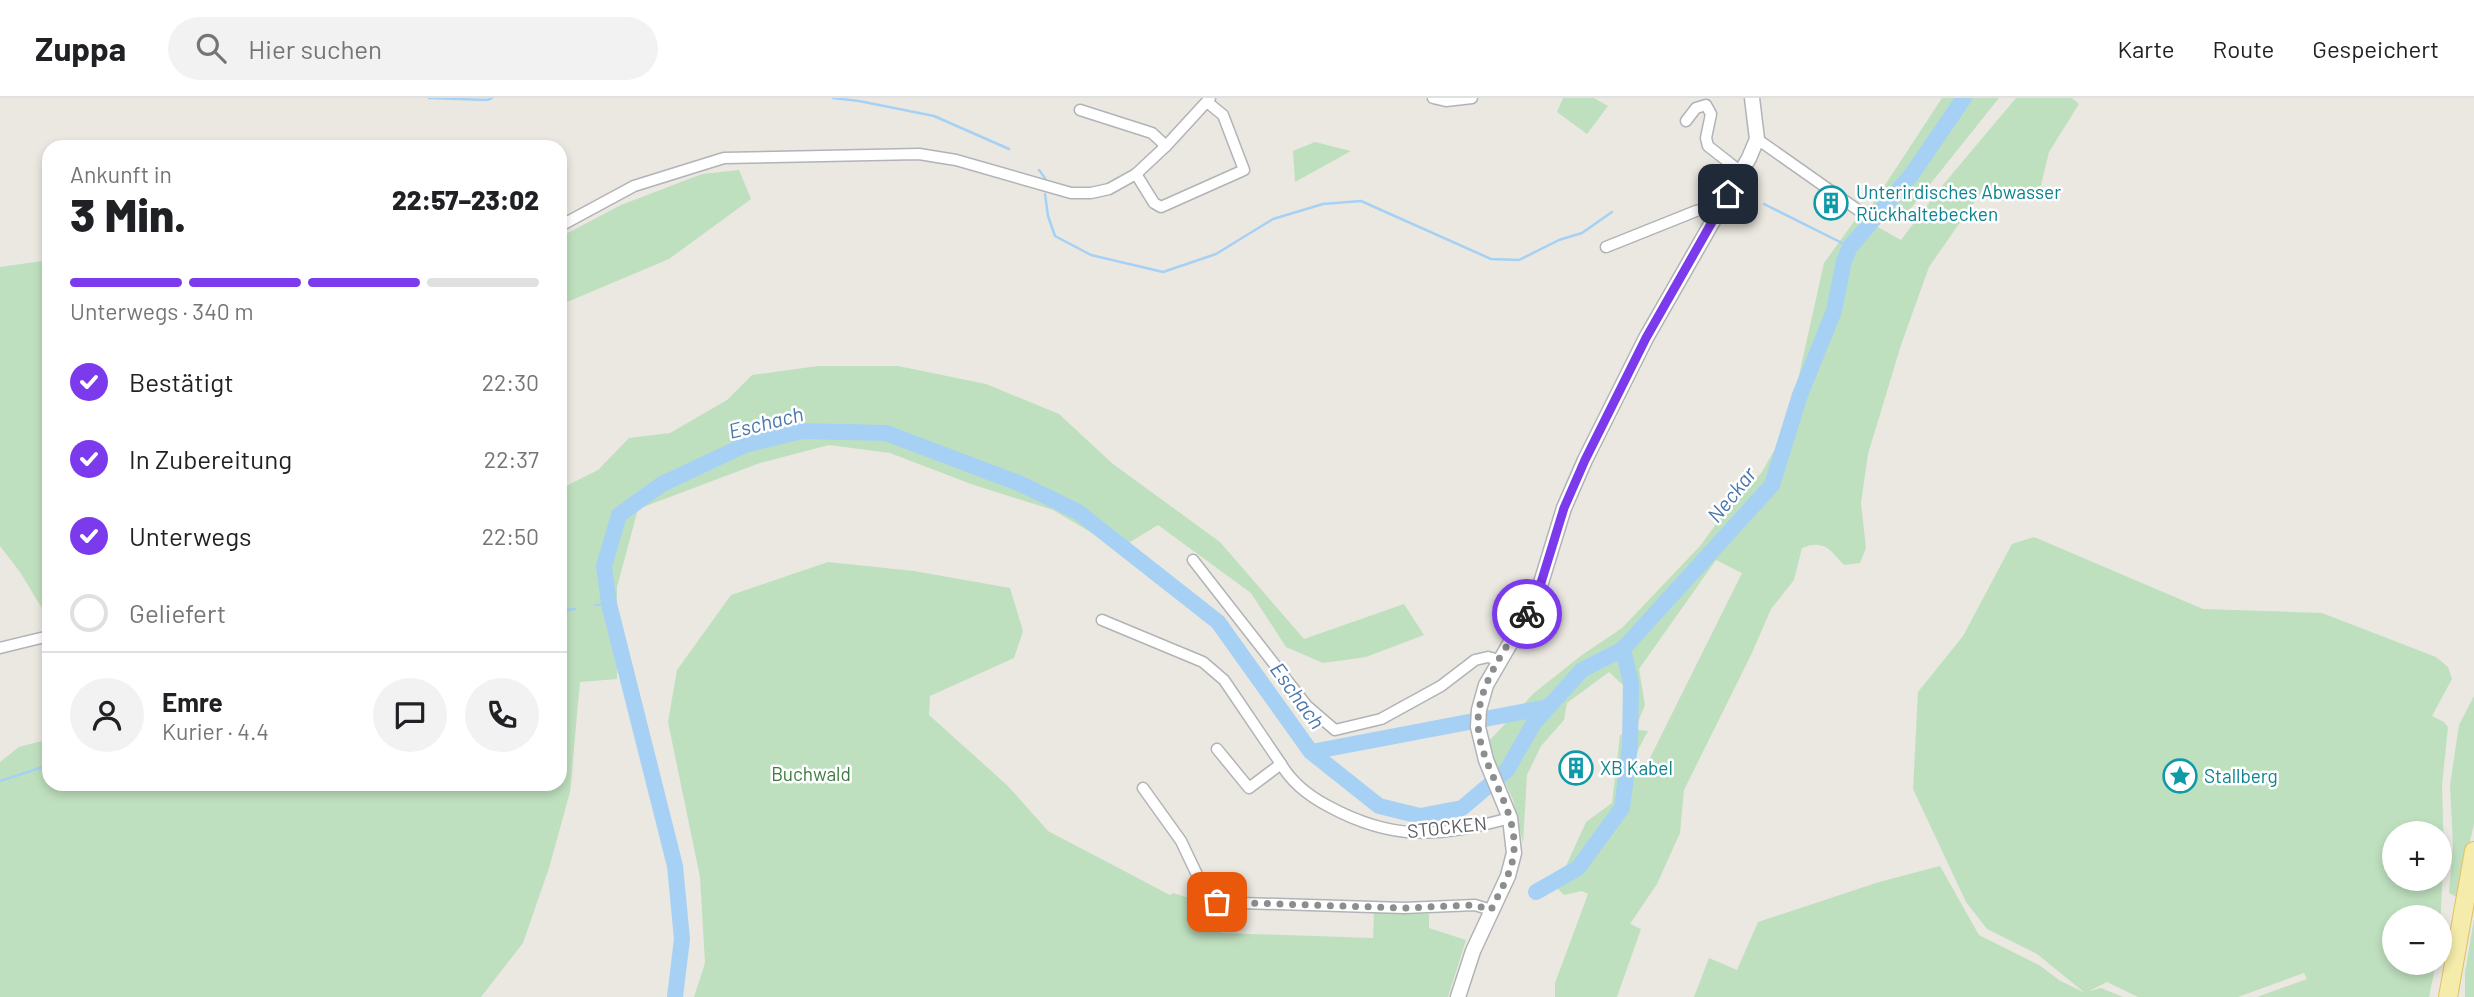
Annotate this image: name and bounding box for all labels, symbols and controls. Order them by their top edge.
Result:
search box [168,17,658,80]
text: Zuppa [35,28,126,68]
icon: search [192,29,230,67]
text: Hier suchen [248,33,382,64]
text: Karte [2117,34,2175,63]
text: Route [2213,34,2274,63]
text: Gespeichert [2312,34,2439,63]
text: Ankunft in [70,160,172,188]
pin [1698,164,1758,224]
icon: home [1709,175,1747,213]
place label: Unterirdisches Abwasser Rückhaltebecken [1856,180,2061,225]
text: 22:57–23:02 [392,184,539,215]
building icon: Unterirdisches Abwasser Rückhaltebecken [1812,184,1850,222]
text: 3 Min. [70,186,186,241]
text: Unterwegs · 340 m [70,297,253,325]
icon: check [70,363,108,401]
text: Bestätigt [129,366,234,397]
text: 22:30 [482,368,539,396]
water label: Eschach [726,400,806,443]
icon: check [70,440,108,478]
text: In Zubereitung [129,443,292,474]
text: 22:37 [484,445,539,473]
water label: Neckar [1701,461,1761,527]
icon: check [70,517,108,555]
text: Unterwegs [129,520,251,551]
text: 22:50 [482,522,539,550]
courier [1492,579,1562,649]
icon: bike [1508,595,1546,633]
text: Geliefert [129,597,226,628]
water label: Eschach [1266,657,1331,733]
button: person [70,678,144,752]
button: chat [373,678,447,752]
button: phone [465,678,539,752]
text: Emre [162,686,223,717]
text: Kurier · 4.4 [162,717,269,745]
building icon: XB Kabel [1557,749,1595,787]
place label: XB Kabel [1600,756,1673,779]
place icon: Stallberg [2161,757,2199,795]
park label: Buchwald [771,762,851,785]
place label: Stallberg [2204,764,2278,787]
street label: STOCKEN [1406,811,1488,842]
map controls [2382,821,2452,975]
button: + [2382,821,2452,891]
pin [1187,872,1247,932]
icon: bag [1198,883,1236,921]
button: − [2382,905,2452,975]

